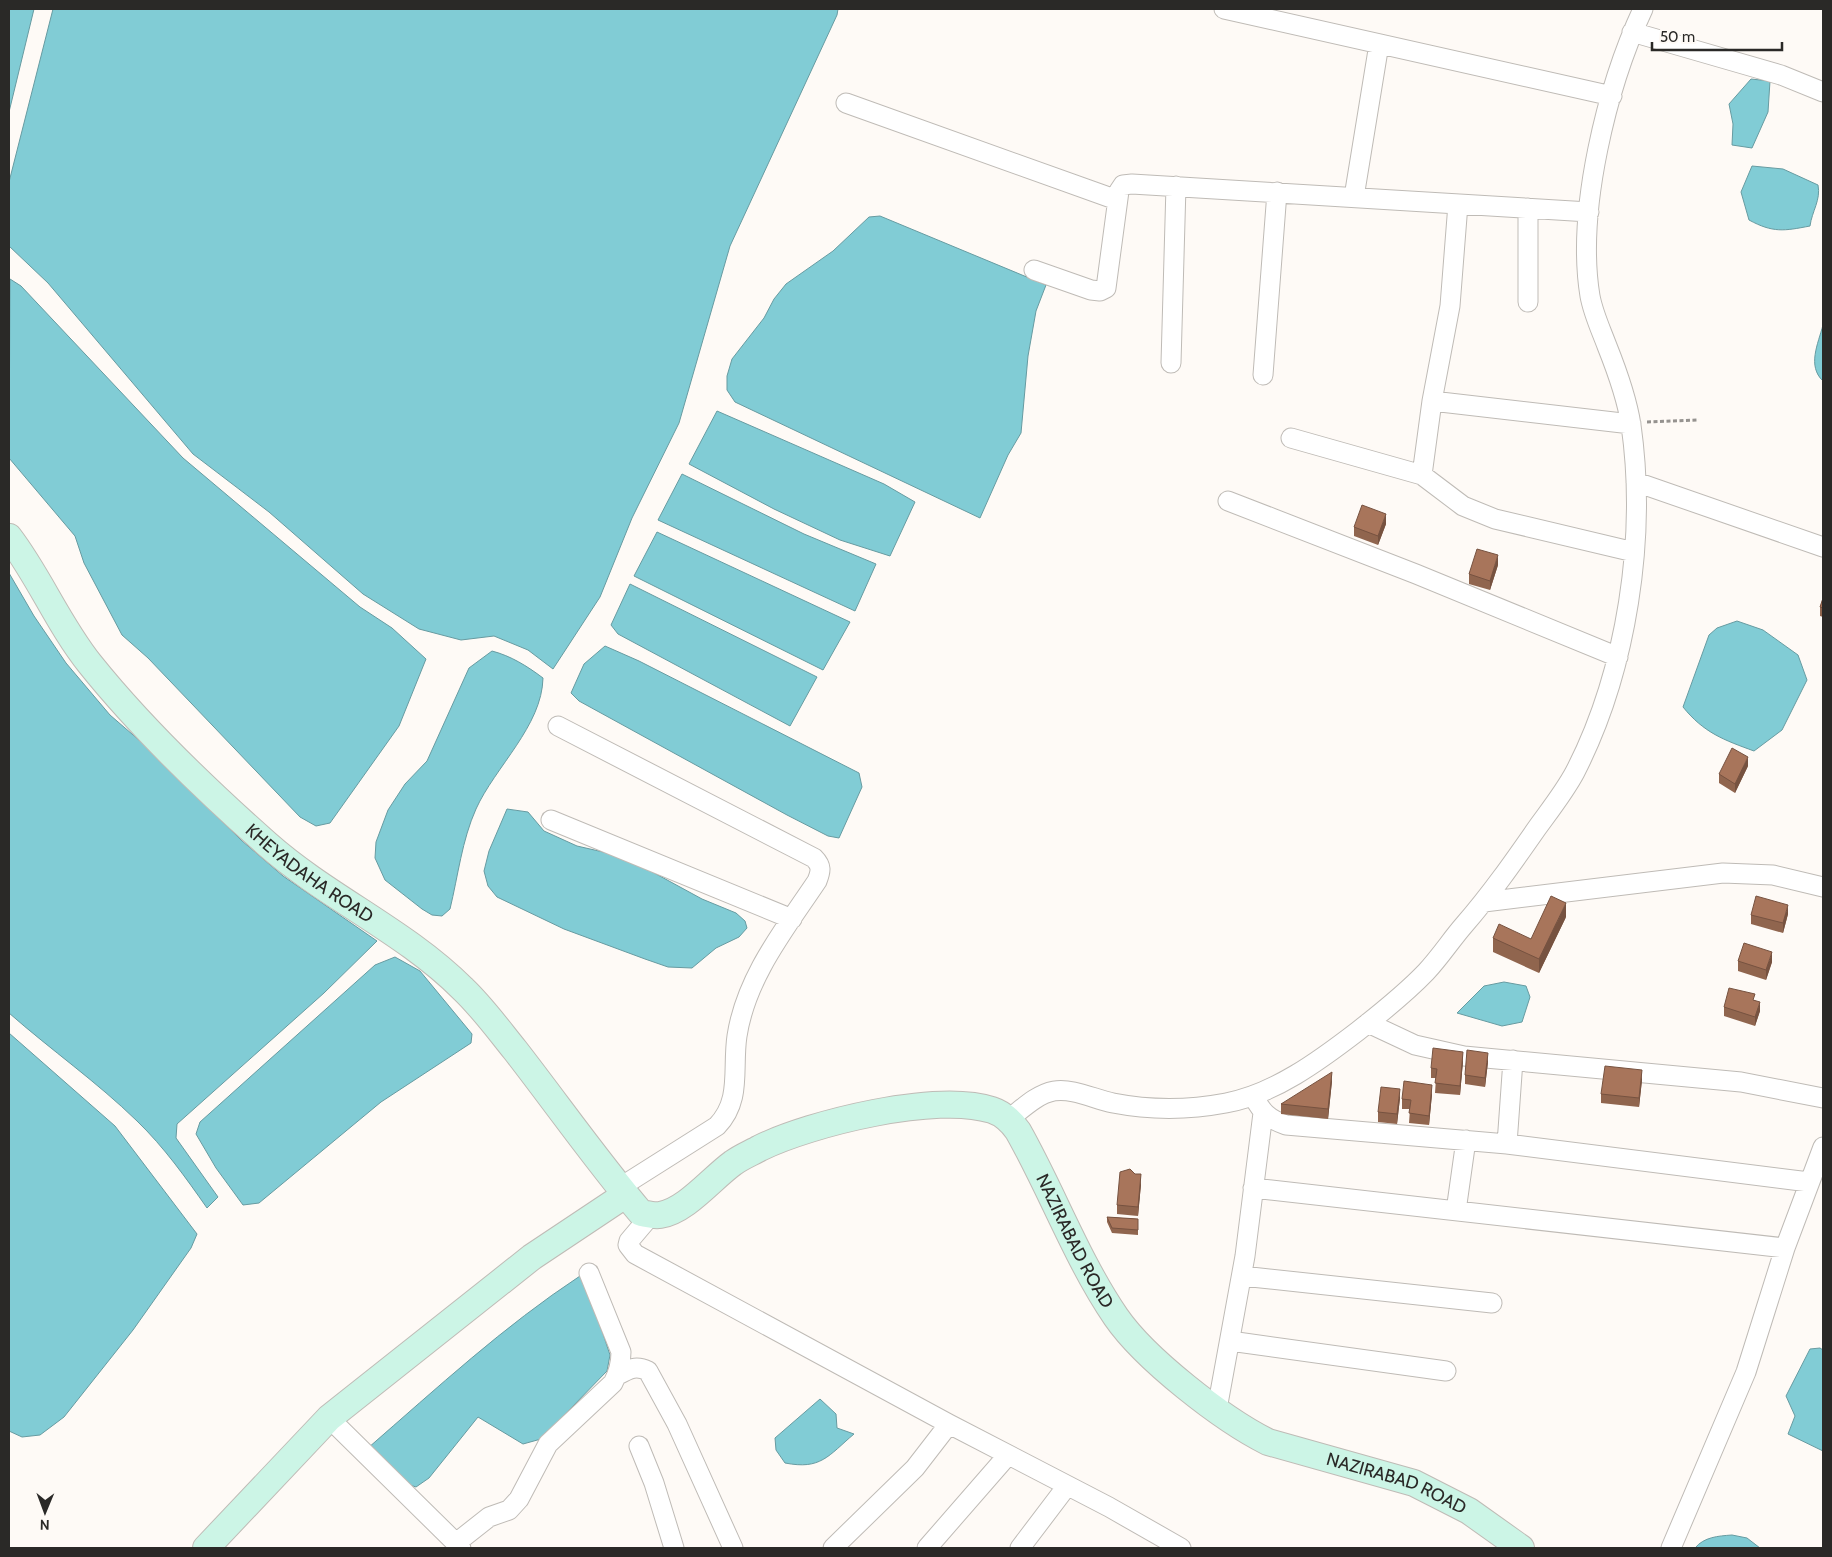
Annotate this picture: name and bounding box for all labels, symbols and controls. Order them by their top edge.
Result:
scale bar [1652,20,1782,52]
text: 50 m [1660,28,1695,46]
street label: KHEYADAHA ROAD [241,819,377,928]
street label: NAZIRABAD ROAD [1031,1170,1118,1312]
street label: NAZIRABAD ROAD [1324,1448,1470,1519]
north arrow [20,1487,70,1537]
text: N [40,1516,50,1534]

